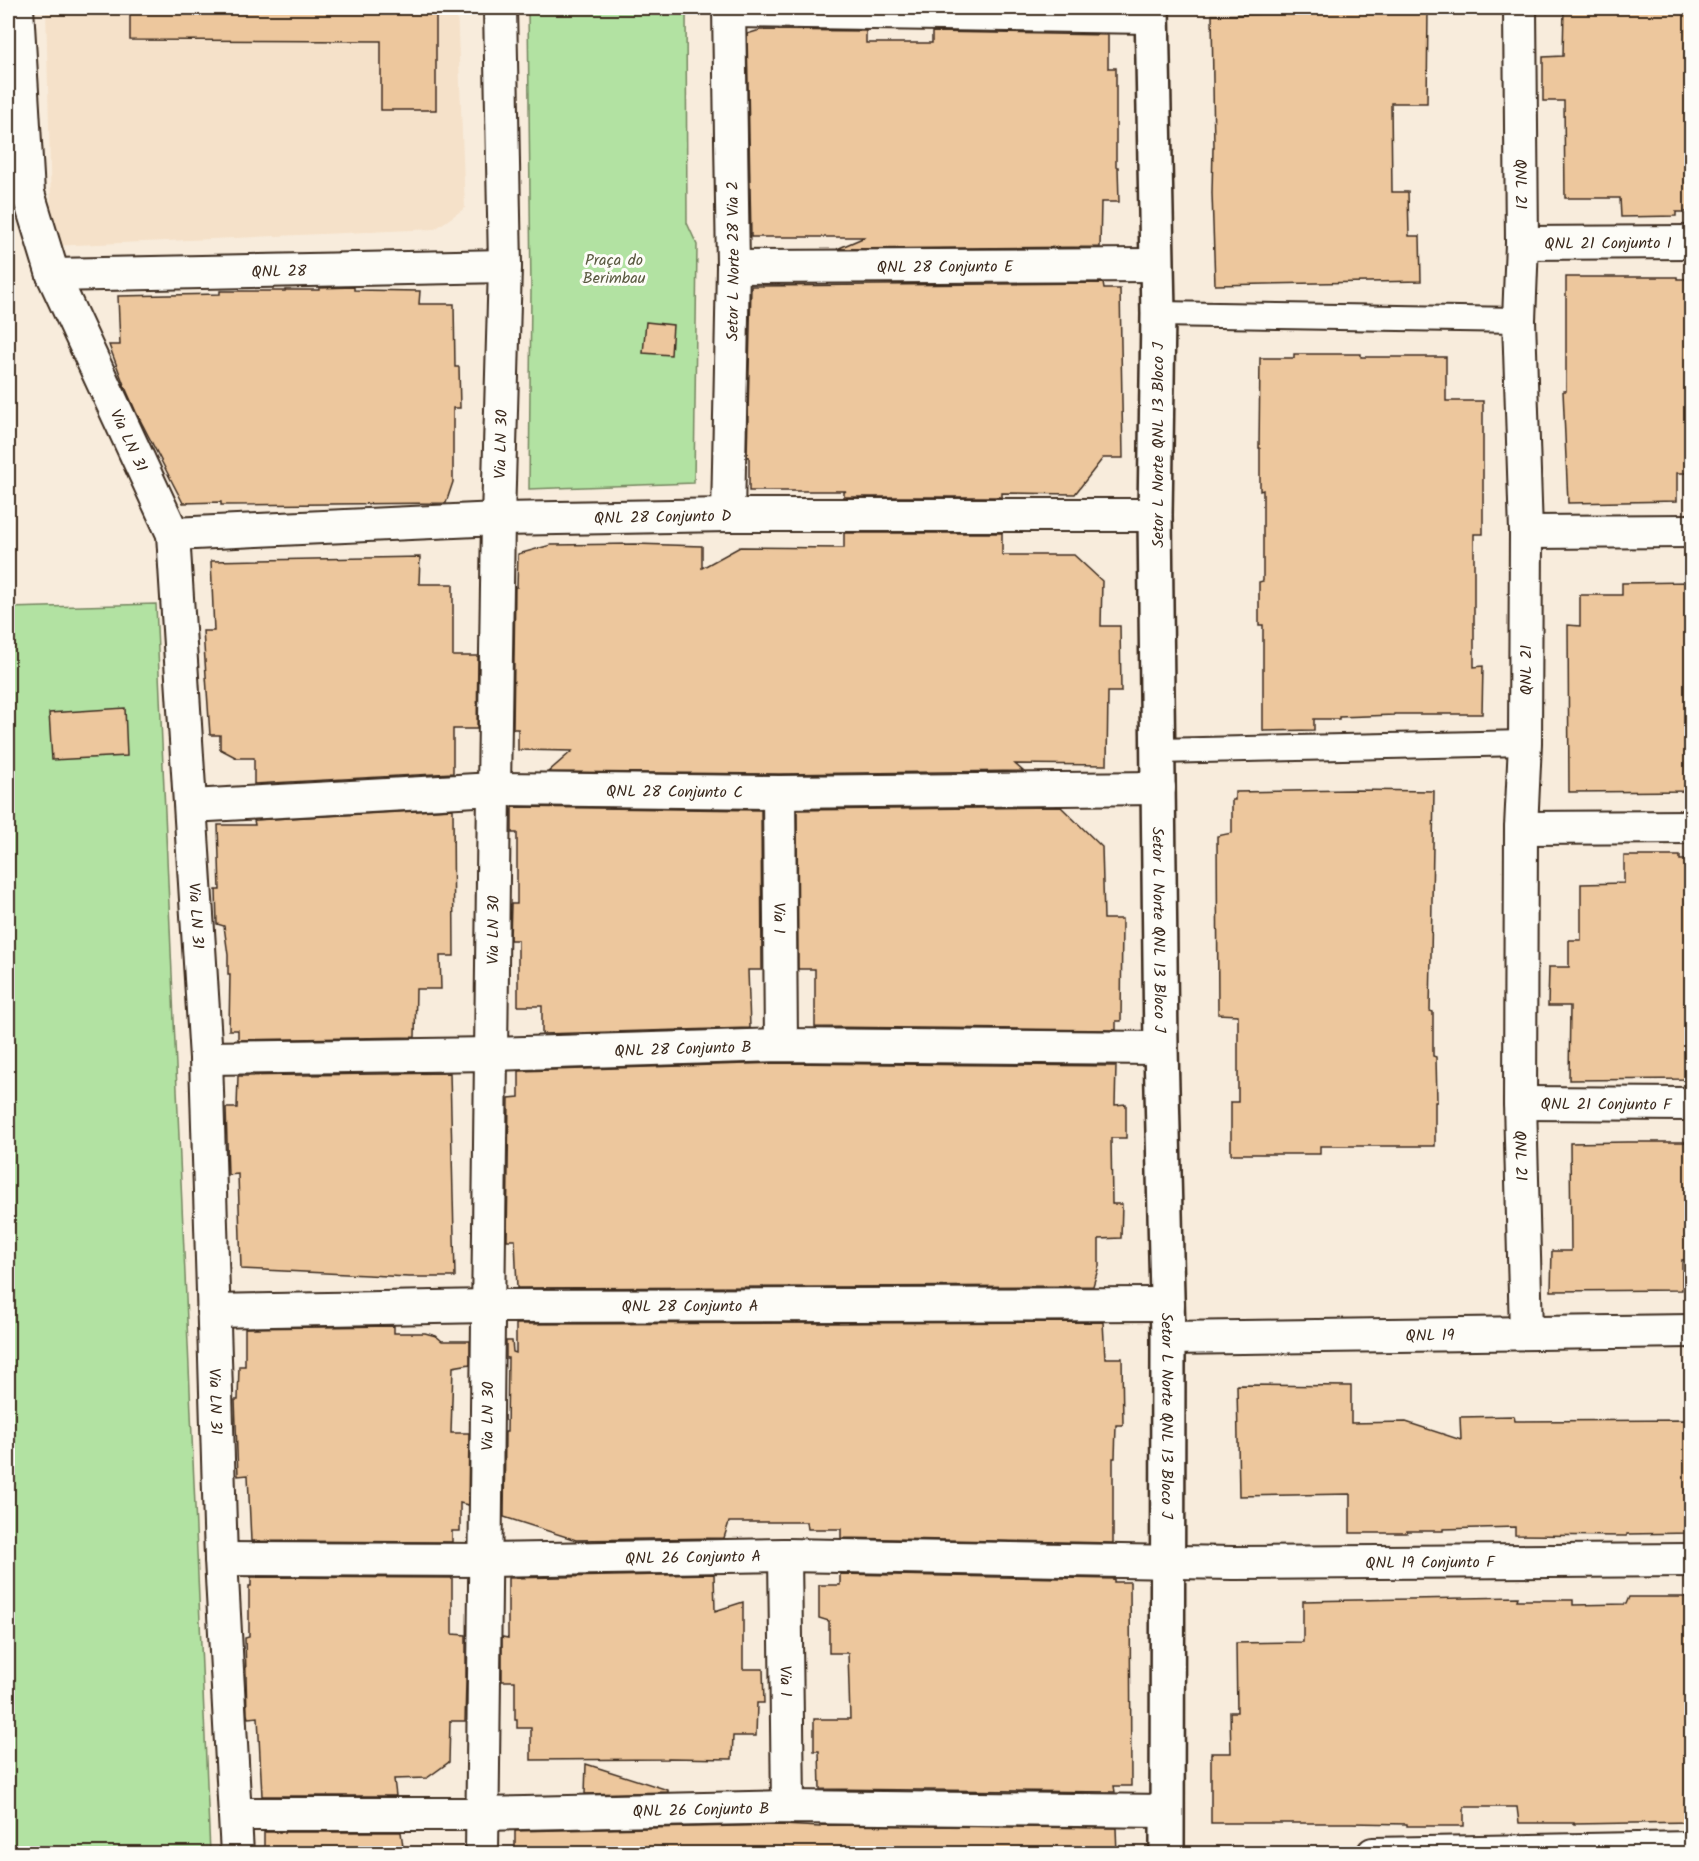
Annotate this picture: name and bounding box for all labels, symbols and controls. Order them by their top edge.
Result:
street label: QNL 21 [1507,159,1533,209]
street label: Setor L Norte 28 Via 2 [721,181,747,341]
street label: QNL 21 Conjunto I [1544,231,1672,257]
park label: Praça do Berimbau [583,248,646,291]
street label: QNL 28 Conjunto E [877,255,1014,280]
street label: QNL 28 [251,259,307,285]
street label: Setor L Norte QNL 13 Bloco J [1146,342,1171,548]
street label: Via LN 31 [103,405,153,476]
street label: Via LN 30 [488,409,515,479]
street label: QNL 28 Conjunto D [594,504,732,531]
street label: QNL 21 [1514,645,1539,695]
street label: QNL 28 Conjunto C [606,779,743,806]
street label: Setor L Norte QNL 13 Bloco J [1145,827,1172,1033]
street label: Via LN 31 [181,882,210,950]
street label: Via LN 30 [481,895,507,965]
street label: Via 1 [766,902,791,934]
street label: QNL 28 Conjunto B [614,1035,752,1064]
street label: QNL 21 Conjunto F [1540,1092,1673,1118]
street label: QNL 21 [1507,1130,1533,1181]
street label: QNL 28 Conjunto A [621,1294,759,1320]
street label: Setor L Norte QNL 13 Bloco J [1153,1313,1179,1519]
street label: QNL 19 [1405,1323,1455,1349]
street label: Via LN 31 [201,1368,228,1435]
street label: Via LN 30 [476,1381,501,1451]
street label: QNL 26 Conjunto A [625,1544,762,1572]
street label: QNL 19 Conjunto F [1365,1550,1496,1576]
street label: Via 1 [772,1665,798,1697]
street label: QNL 26 Conjunto B [632,1796,770,1825]

